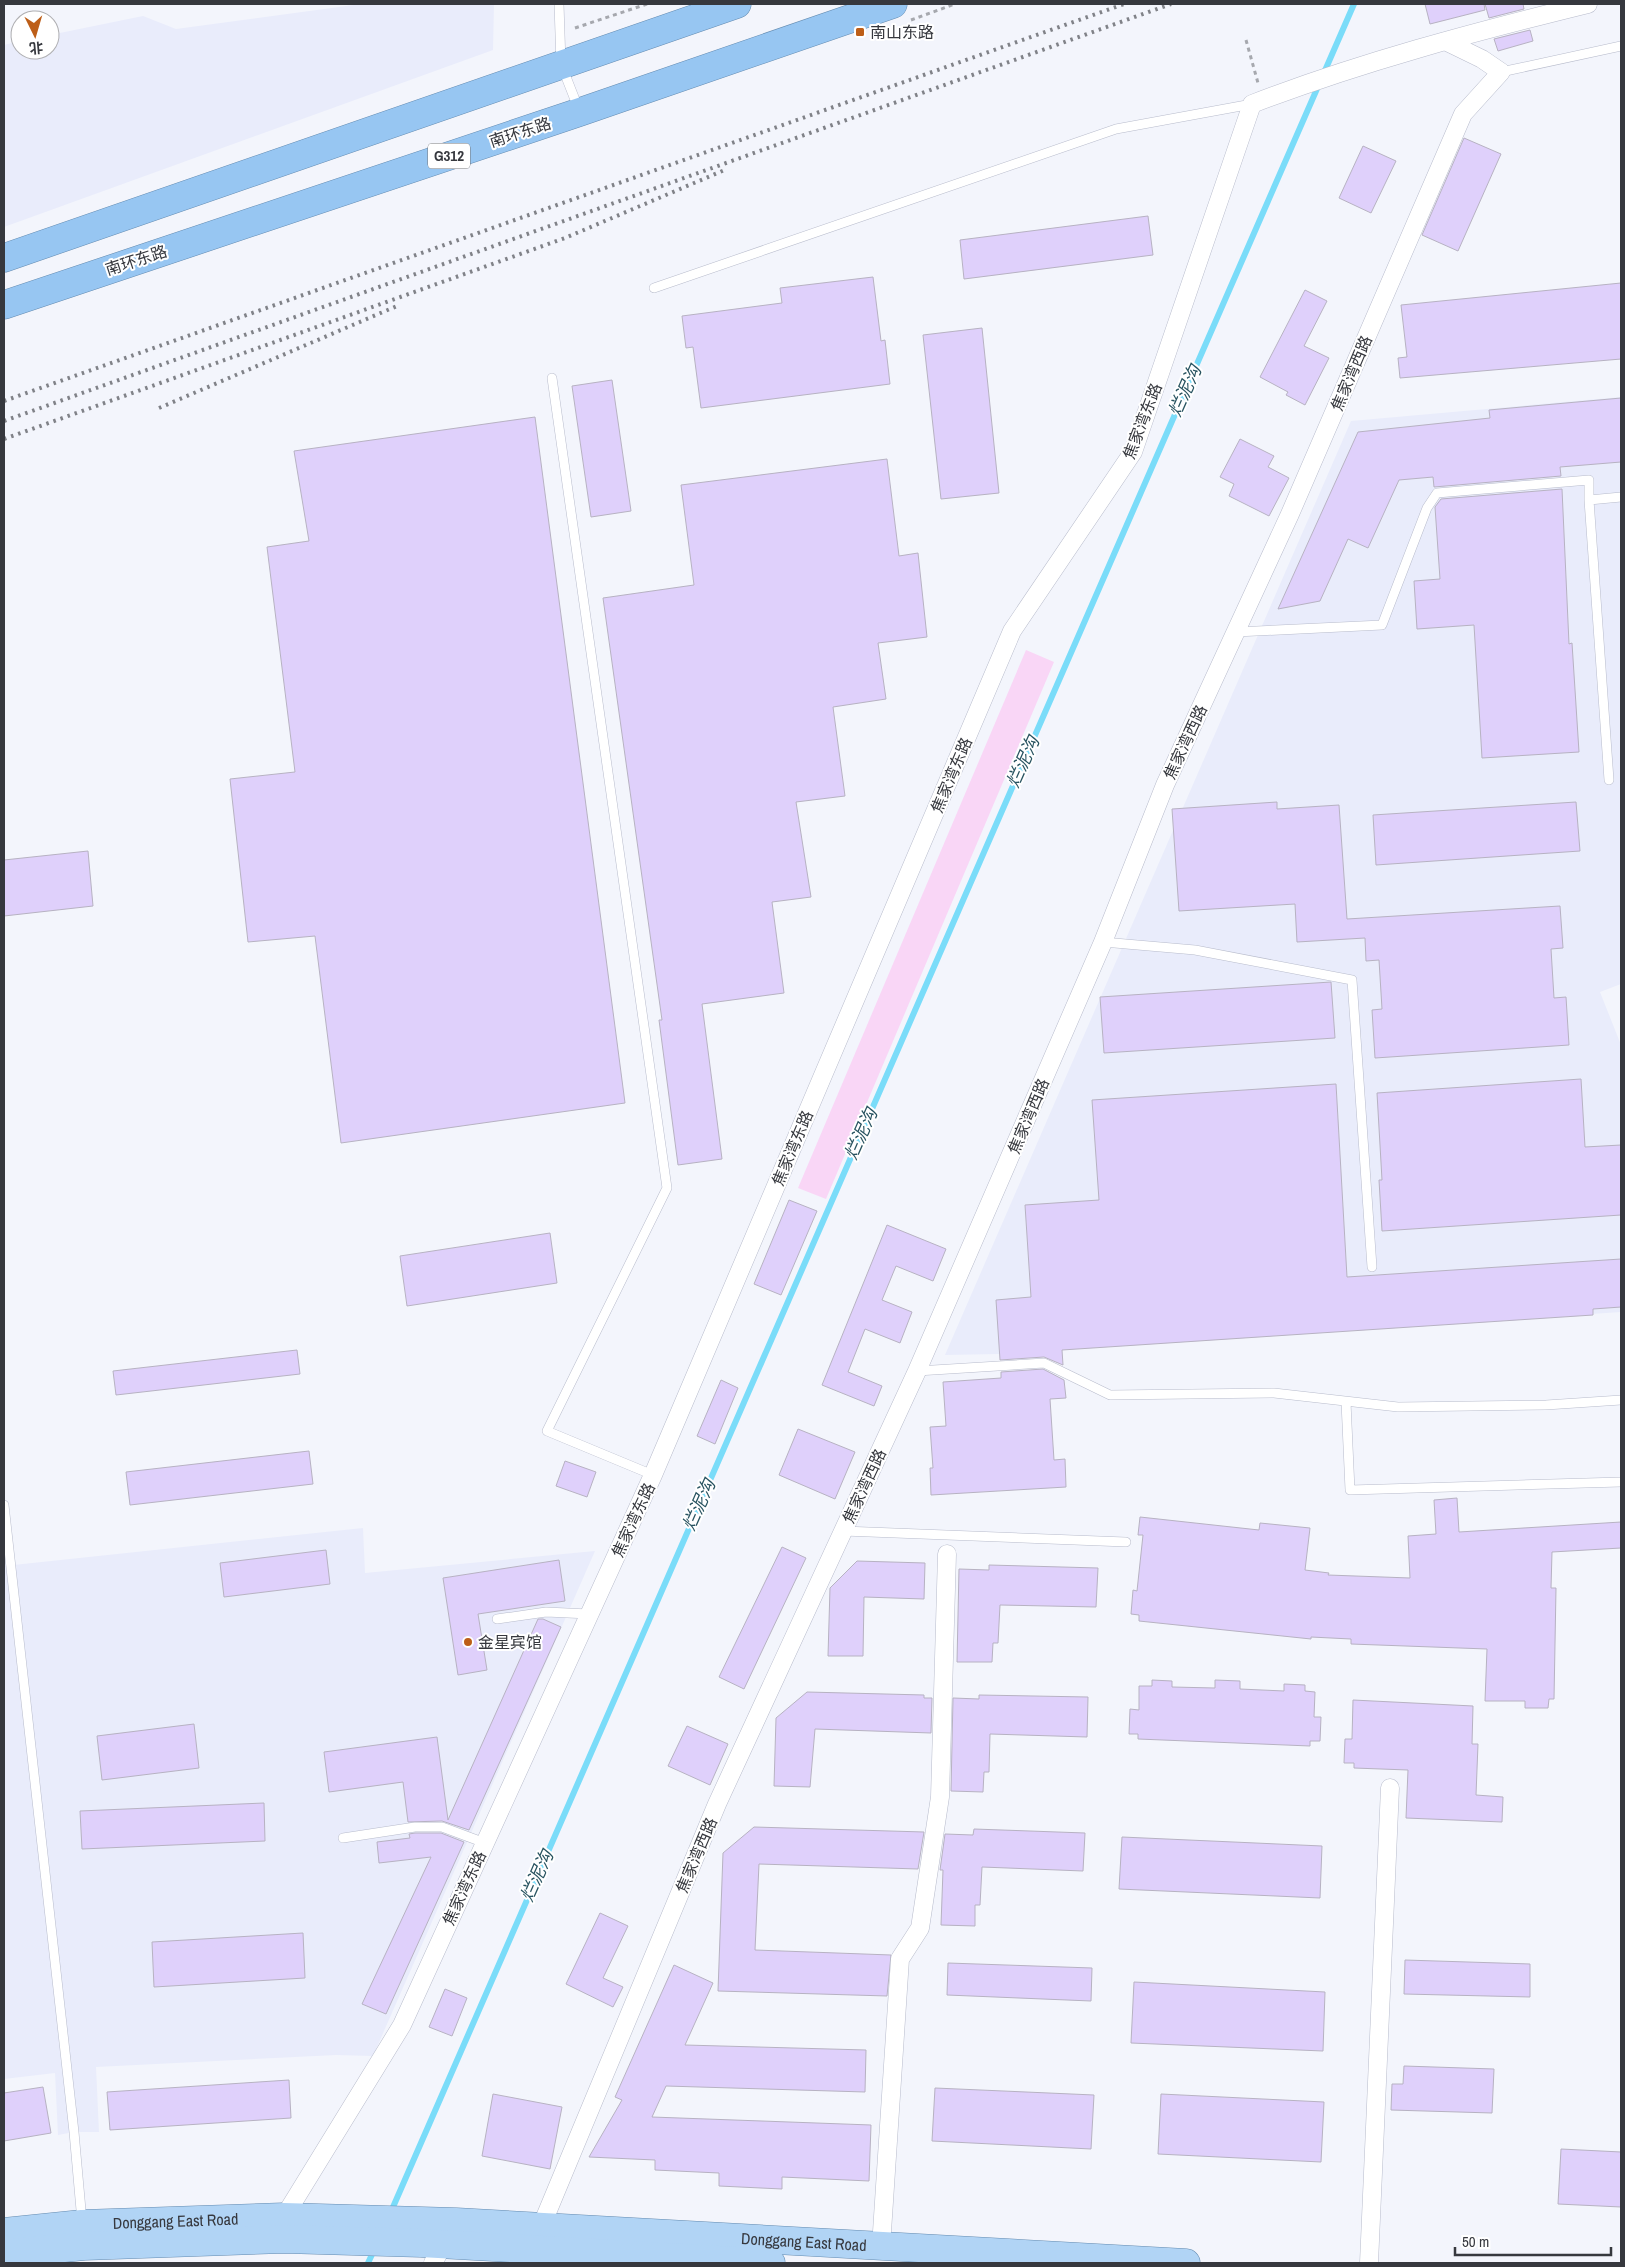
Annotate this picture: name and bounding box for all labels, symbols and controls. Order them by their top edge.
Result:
north arrow [10,10,60,60]
place label: 南山东路 [870,21,934,43]
marker: 南山东路 [854,26,866,38]
text: 北 [28,38,44,58]
street label: 南环东路 [486,112,554,152]
road number: G312 [428,144,470,168]
street label: 南环东路 [102,240,170,280]
street label: 焦家湾西路 [1325,332,1377,414]
water label: 烂泥沟 [1162,359,1208,421]
street label: 焦家湾东路 [1117,380,1167,462]
street label: 焦家湾西路 [1158,701,1212,783]
water label: 烂泥沟 [1000,730,1046,792]
street label: 焦家湾东路 [925,734,977,816]
street label: 焦家湾西路 [1002,1075,1054,1157]
water label: 烂泥沟 [838,1102,884,1164]
street label: 焦家湾东路 [766,1107,818,1189]
street label: 焦家湾西路 [837,1445,891,1527]
water label: 烂泥沟 [676,1473,722,1535]
street label: 焦家湾东路 [606,1479,660,1561]
place label: 金星宾馆 [478,1631,542,1653]
marker: 金星宾馆 [462,1636,474,1648]
street label: 焦家湾西路 [670,1814,722,1896]
water label: 烂泥沟 [514,1844,560,1906]
street label: 焦家湾东路 [437,1847,491,1929]
street label: Donggang East Road [112,2208,239,2234]
scale bar [1455,2224,1611,2256]
street label: Donggang East Road [741,2227,867,2256]
text: 50 m [1462,2231,1489,2252]

